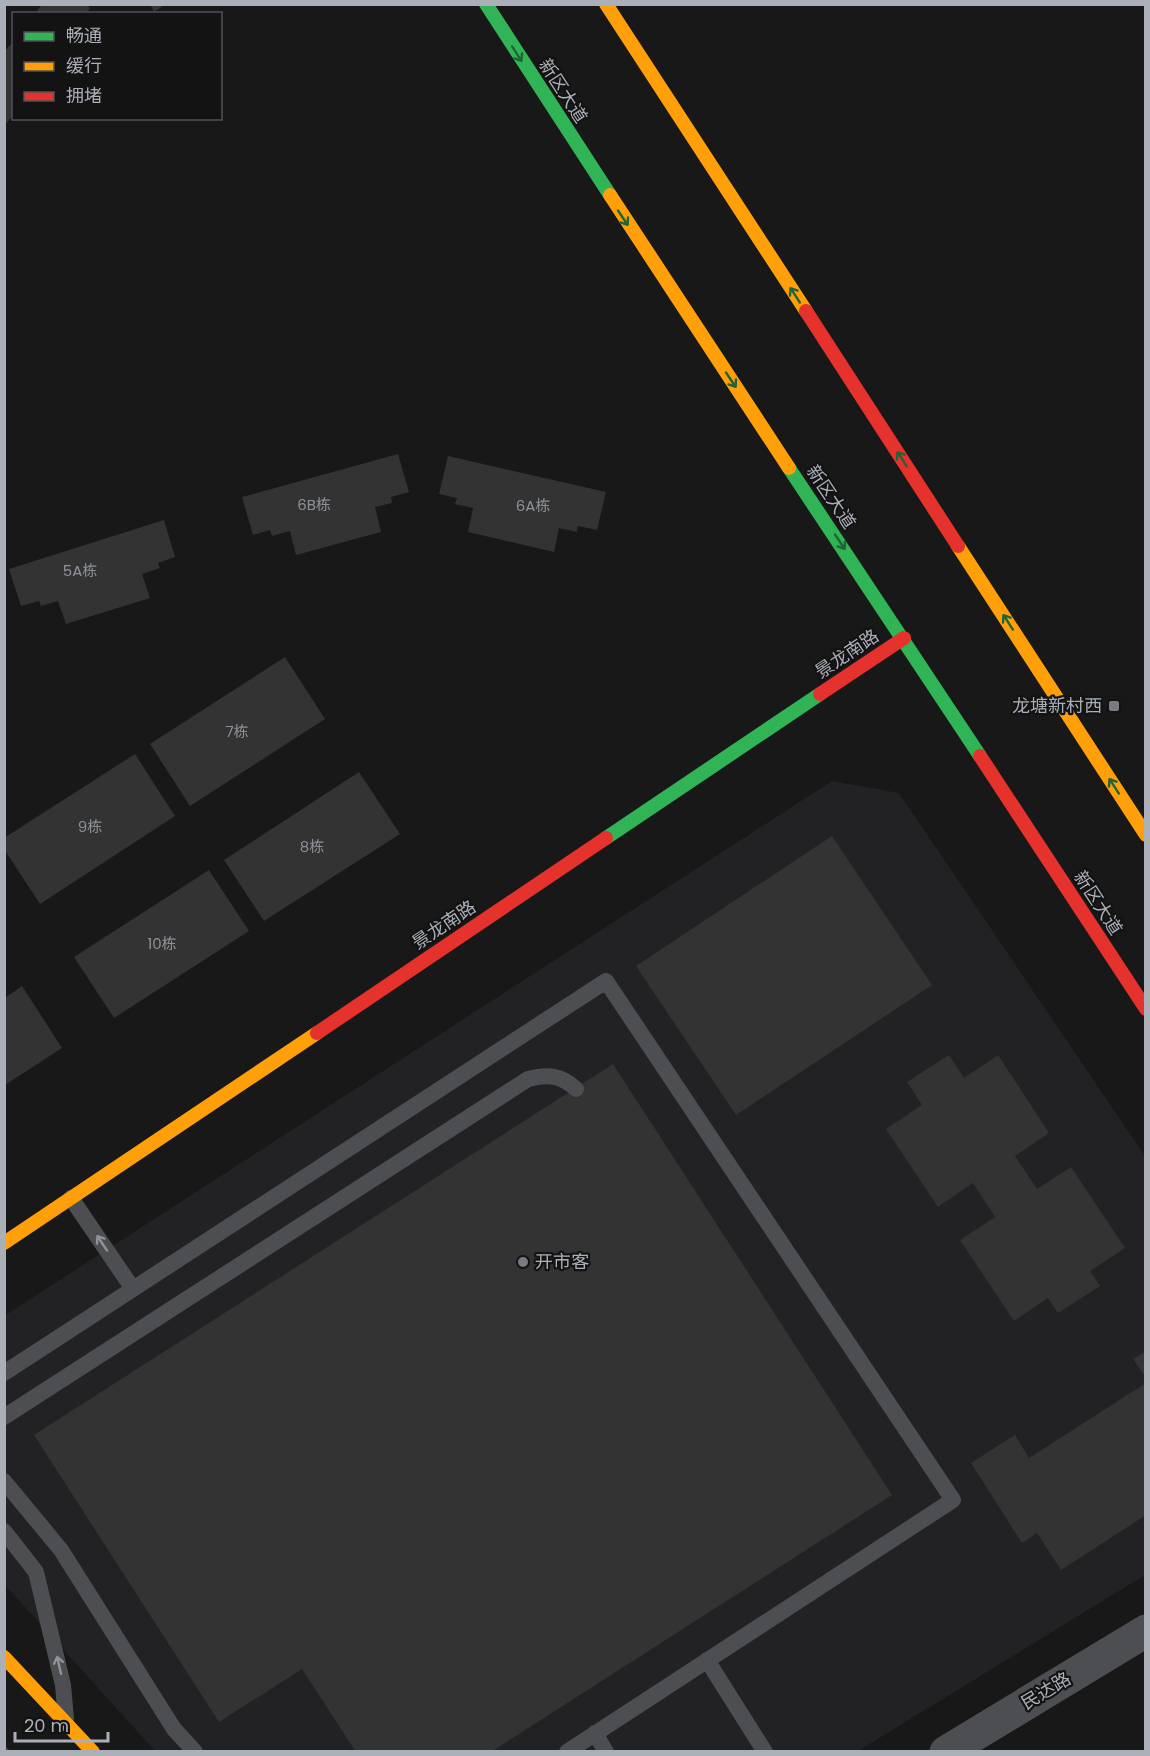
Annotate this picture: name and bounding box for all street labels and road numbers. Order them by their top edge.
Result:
street label: 新区大道 [533,54,594,128]
street label: 新区大道 [801,460,862,534]
street label: 景龙南路 [810,623,884,684]
street label: 新区大道 [1068,866,1129,940]
street label: 景龙南路 [407,894,481,955]
street label: 民达路 [1016,1666,1075,1715]

